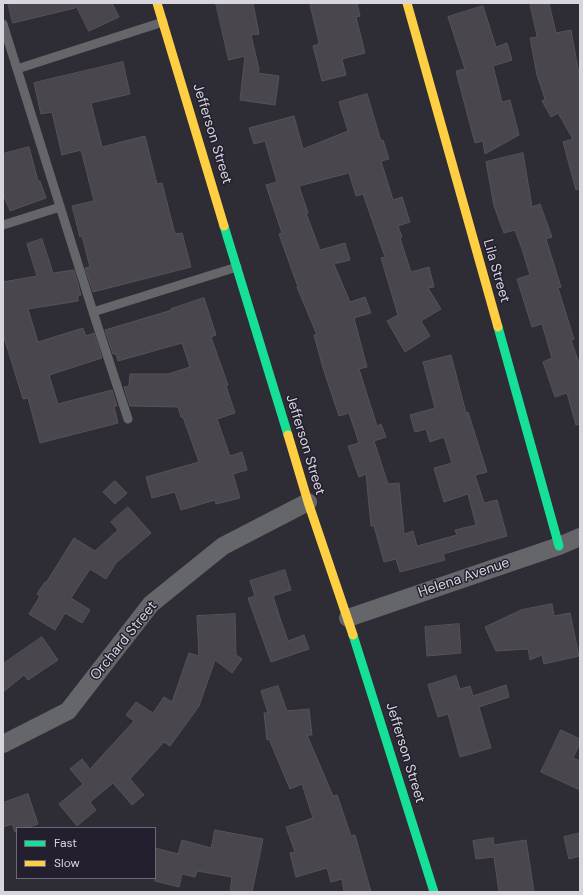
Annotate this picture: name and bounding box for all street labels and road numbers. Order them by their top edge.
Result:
street label: Jefferson Street [189,82,235,186]
street label: Lila Street [479,238,513,304]
street label: Jefferson Street [282,393,328,497]
street label: Helena Avenue [416,555,512,601]
street label: Orchard Street [87,598,161,684]
street label: Jefferson Street [382,701,428,805]

